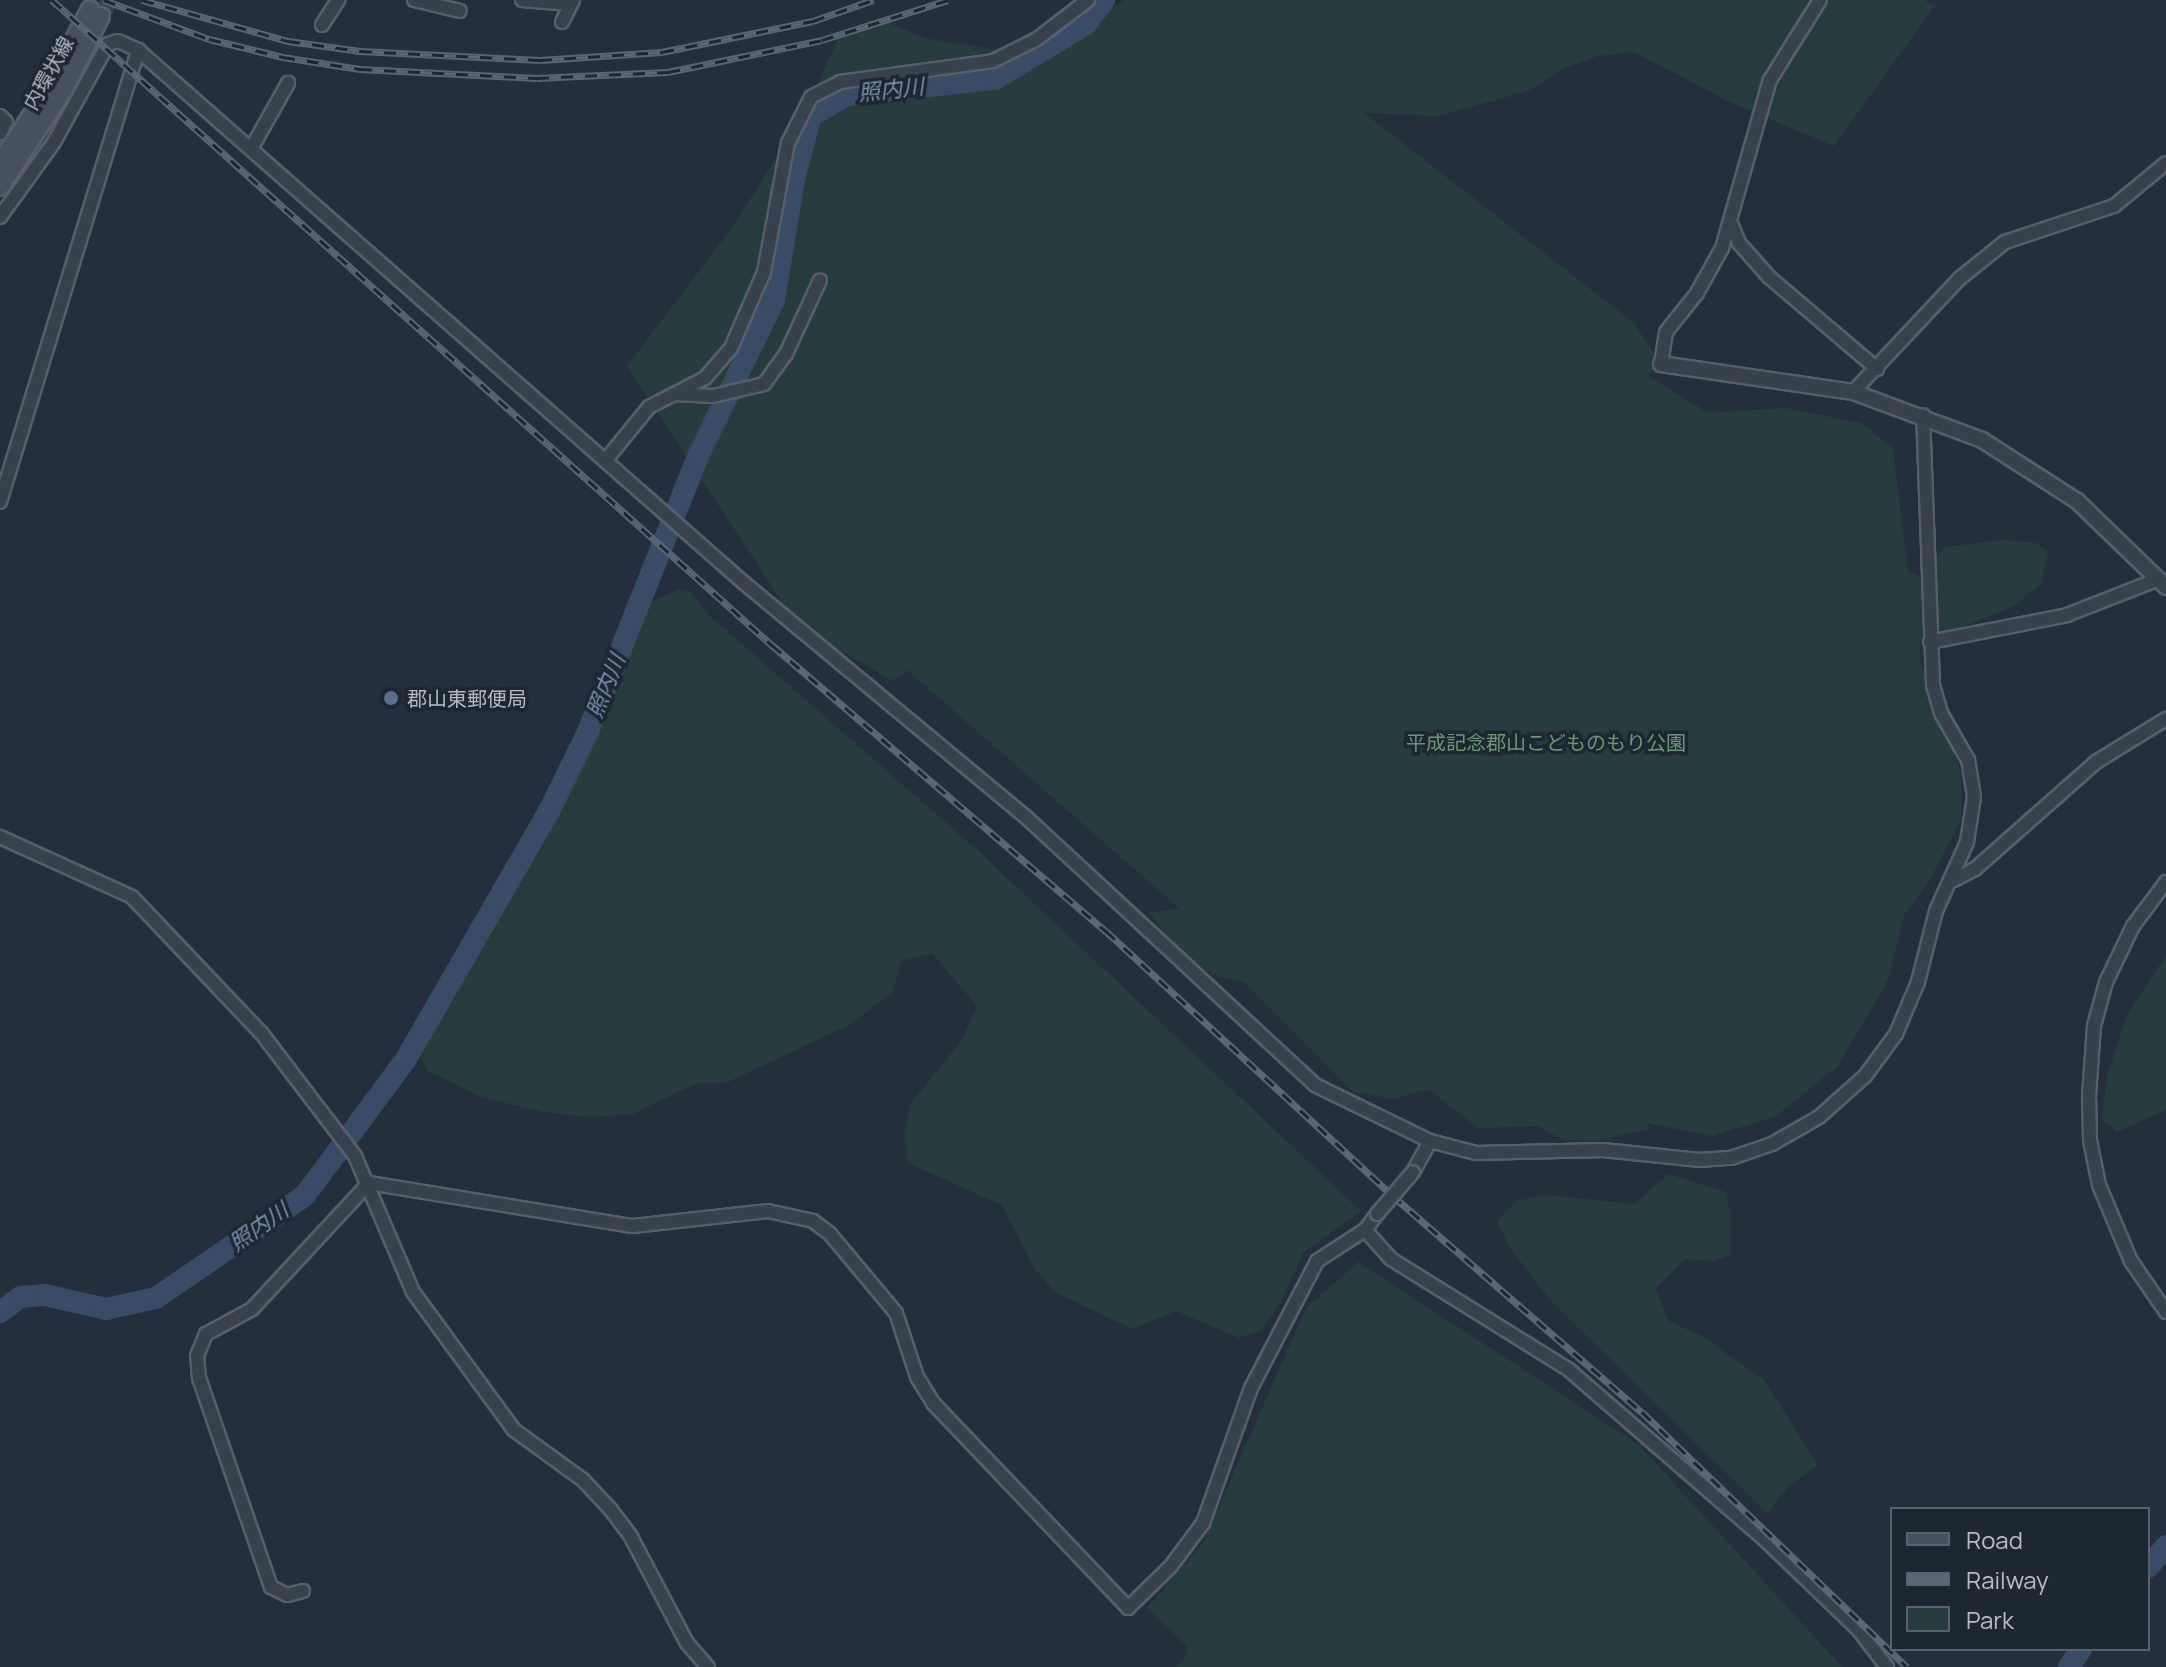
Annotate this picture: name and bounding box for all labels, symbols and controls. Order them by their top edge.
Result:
street label: 内環状線 [18,32,78,114]
water label: 照内川 [857,73,925,107]
water label: 照内川 [581,650,631,722]
place label: 郡山東郵便局 [407,686,527,710]
marker: 郡山東郵便局 [382,689,400,707]
park label: 平成記念郡山こどものもり公園 [1406,730,1686,754]
water label: 照内川 [224,1197,294,1257]
legend [1890,1507,2150,1651]
text: Road [1966,1523,2023,1556]
text: Railway [1966,1563,2049,1596]
text: Park [1966,1603,2014,1636]

